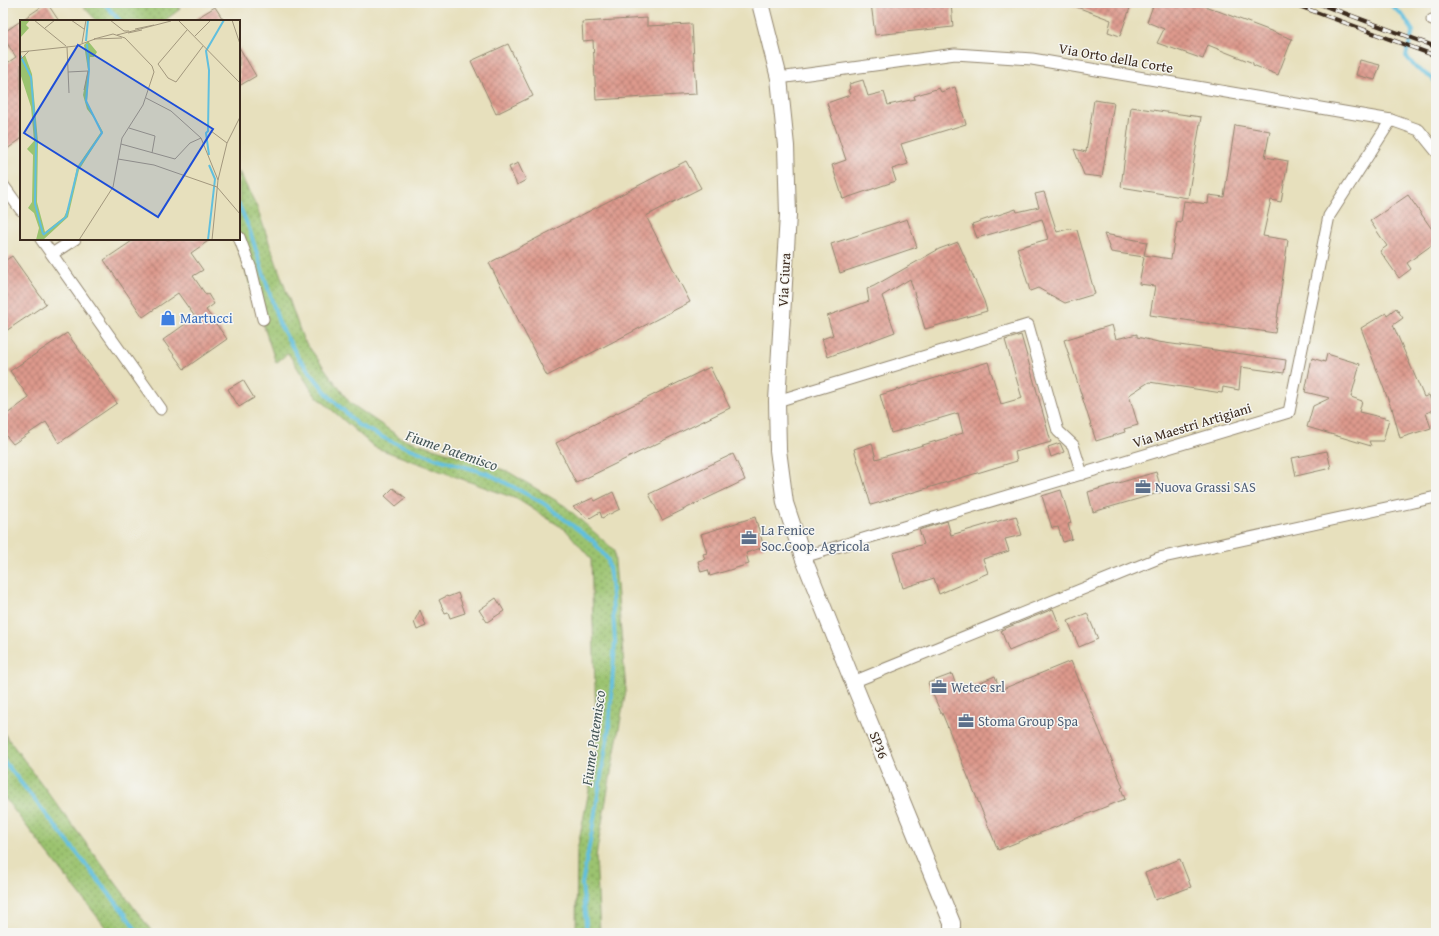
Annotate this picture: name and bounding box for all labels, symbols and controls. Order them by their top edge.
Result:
inset map [20,20,240,240]
street label: Via Orto della Corte [1057,38,1175,78]
street label: Via Ciura [773,252,795,308]
place label: Martucci [180,308,233,328]
shop icon: Martucci [159,309,177,327]
street label: Via Maestri Artigiani [1130,397,1254,453]
water label: Fiume Patemisco [402,424,501,476]
place label: Nuova Grassi SAS [1155,477,1256,497]
office icon: Nuova Grassi SAS [1134,478,1152,496]
place label: La Fenice Soc.Coop. Agricola [761,520,870,556]
office icon: La Fenice Soc.Coop. Agricola [740,529,758,547]
place label: Wetec srl [951,677,1005,697]
office icon: Wetec srl [930,678,948,696]
water label: Fiume Patemisco [576,688,610,788]
place label: Stoma Group Spa [978,711,1079,731]
office icon: Stoma Group Spa [957,712,975,730]
street label: SP36 [865,728,894,762]

